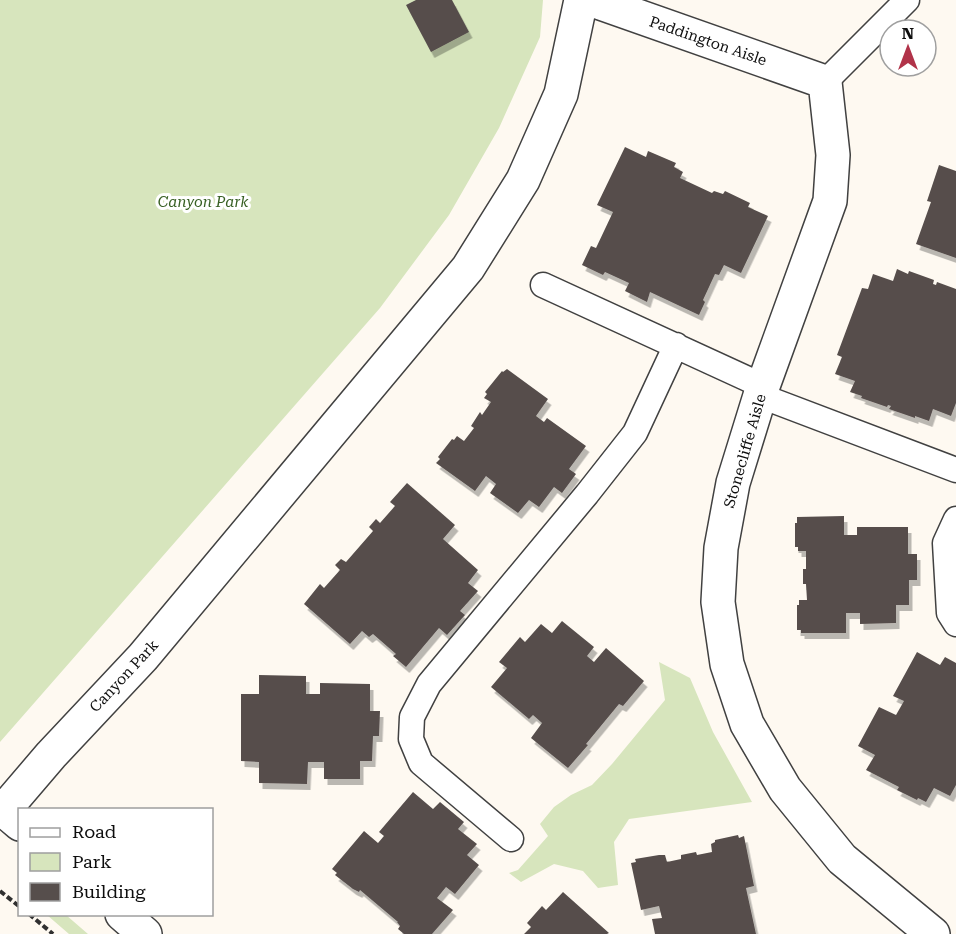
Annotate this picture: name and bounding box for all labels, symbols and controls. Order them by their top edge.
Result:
street label: Paddington Aisle [647,12,769,70]
north arrow [878,18,938,78]
text: N [902,24,914,43]
park label: Canyon Park [158,193,249,211]
street label: Stonecliffe Aisle [720,392,770,510]
street label: Canyon Park [86,636,163,716]
legend [18,808,213,916]
text: Road [72,821,117,842]
text: Park [72,851,112,872]
text: Building [72,881,146,902]

